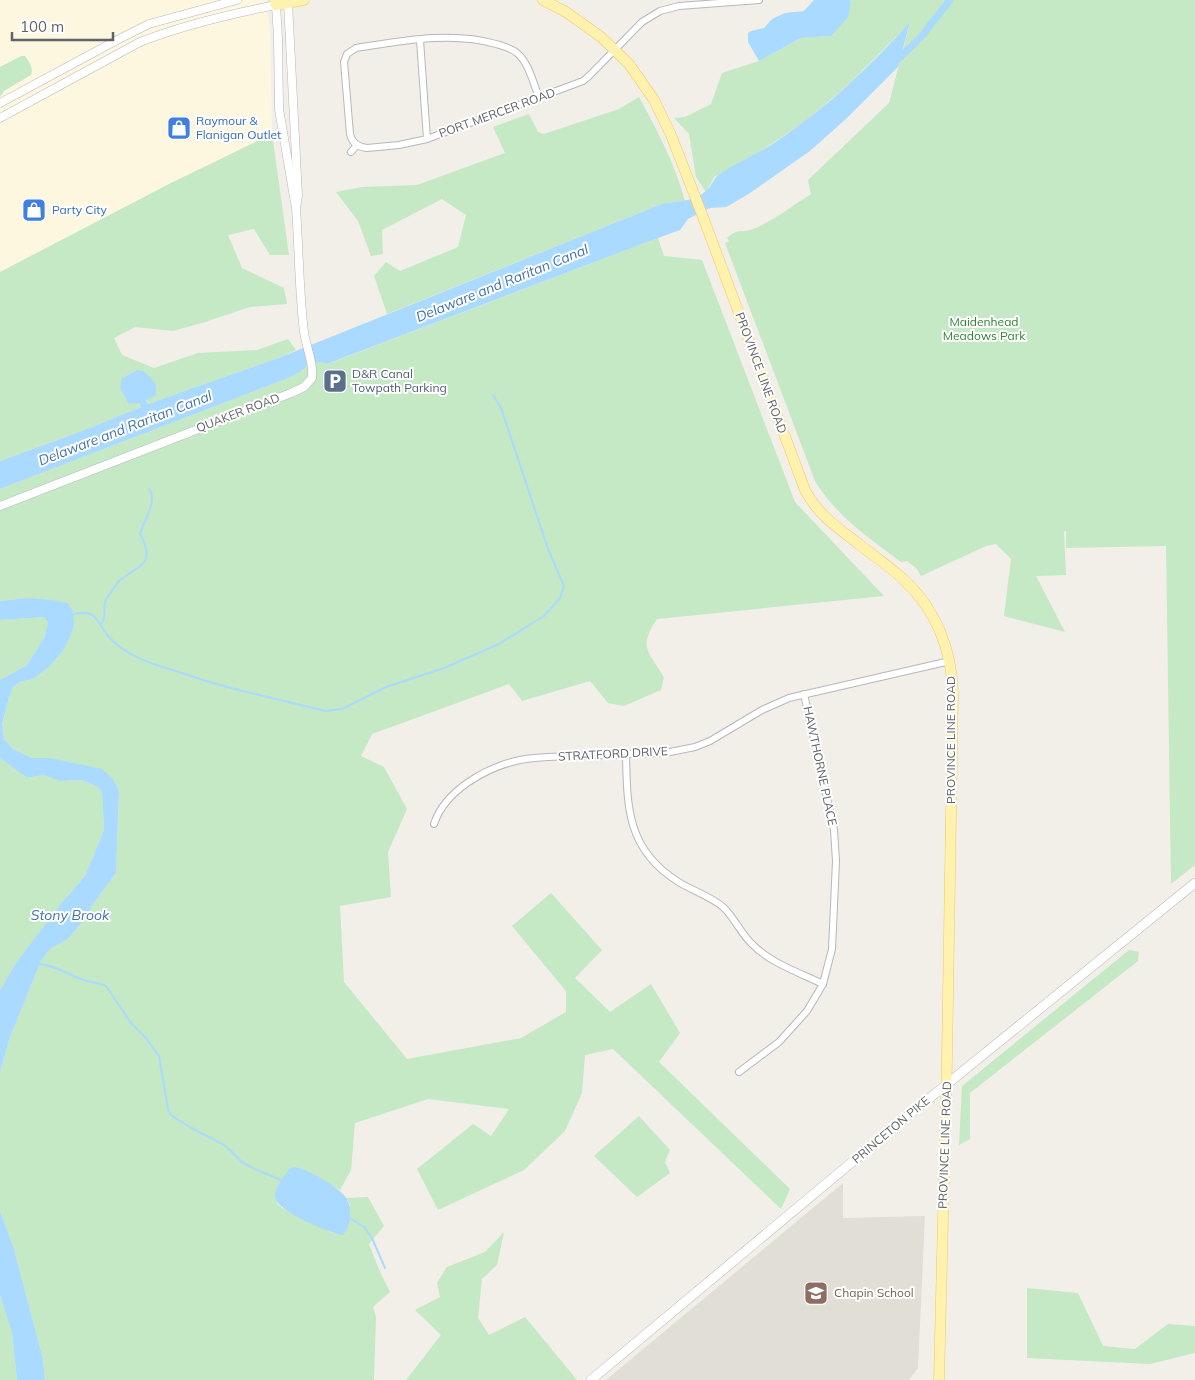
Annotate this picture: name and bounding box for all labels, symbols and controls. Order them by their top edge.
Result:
scale bar [12,10,114,42]
text: 100 m [20,17,64,36]
street label: PORT MERCER ROAD [437,84,557,141]
place label: Raymour & Flanigan Outlet [196,113,281,142]
shop icon: Raymour & Flanigan Outlet [166,115,192,141]
shop icon: Party City [21,197,47,223]
place label: Party City [52,202,108,217]
water label: Delaware and Raritan Canal [413,240,591,326]
street label: PROVINCE LINE ROAD [733,310,790,436]
park label: Maidenhead Meadows Park [943,314,1026,343]
place label: D&R Canal Towpath Parking [352,366,447,395]
parking icon: D&R Canal Towpath Parking [322,368,348,394]
water label: Delaware and Raritan Canal [36,386,215,469]
street label: QUAKER ROAD [194,390,282,435]
street label: PROVINCE LINE ROAD [943,676,958,804]
street label: HAWTHORNE PLACE [800,705,841,827]
street label: STRATFORD DRIVE [558,743,668,764]
water label: Stony Brook [31,906,110,924]
street label: PROVINCE LINE ROAD [935,1081,954,1209]
street label: PRINCETON PIKE [849,1093,933,1167]
school or university icon: Chapin School [803,1280,829,1306]
place label: Chapin School [834,1285,914,1300]

